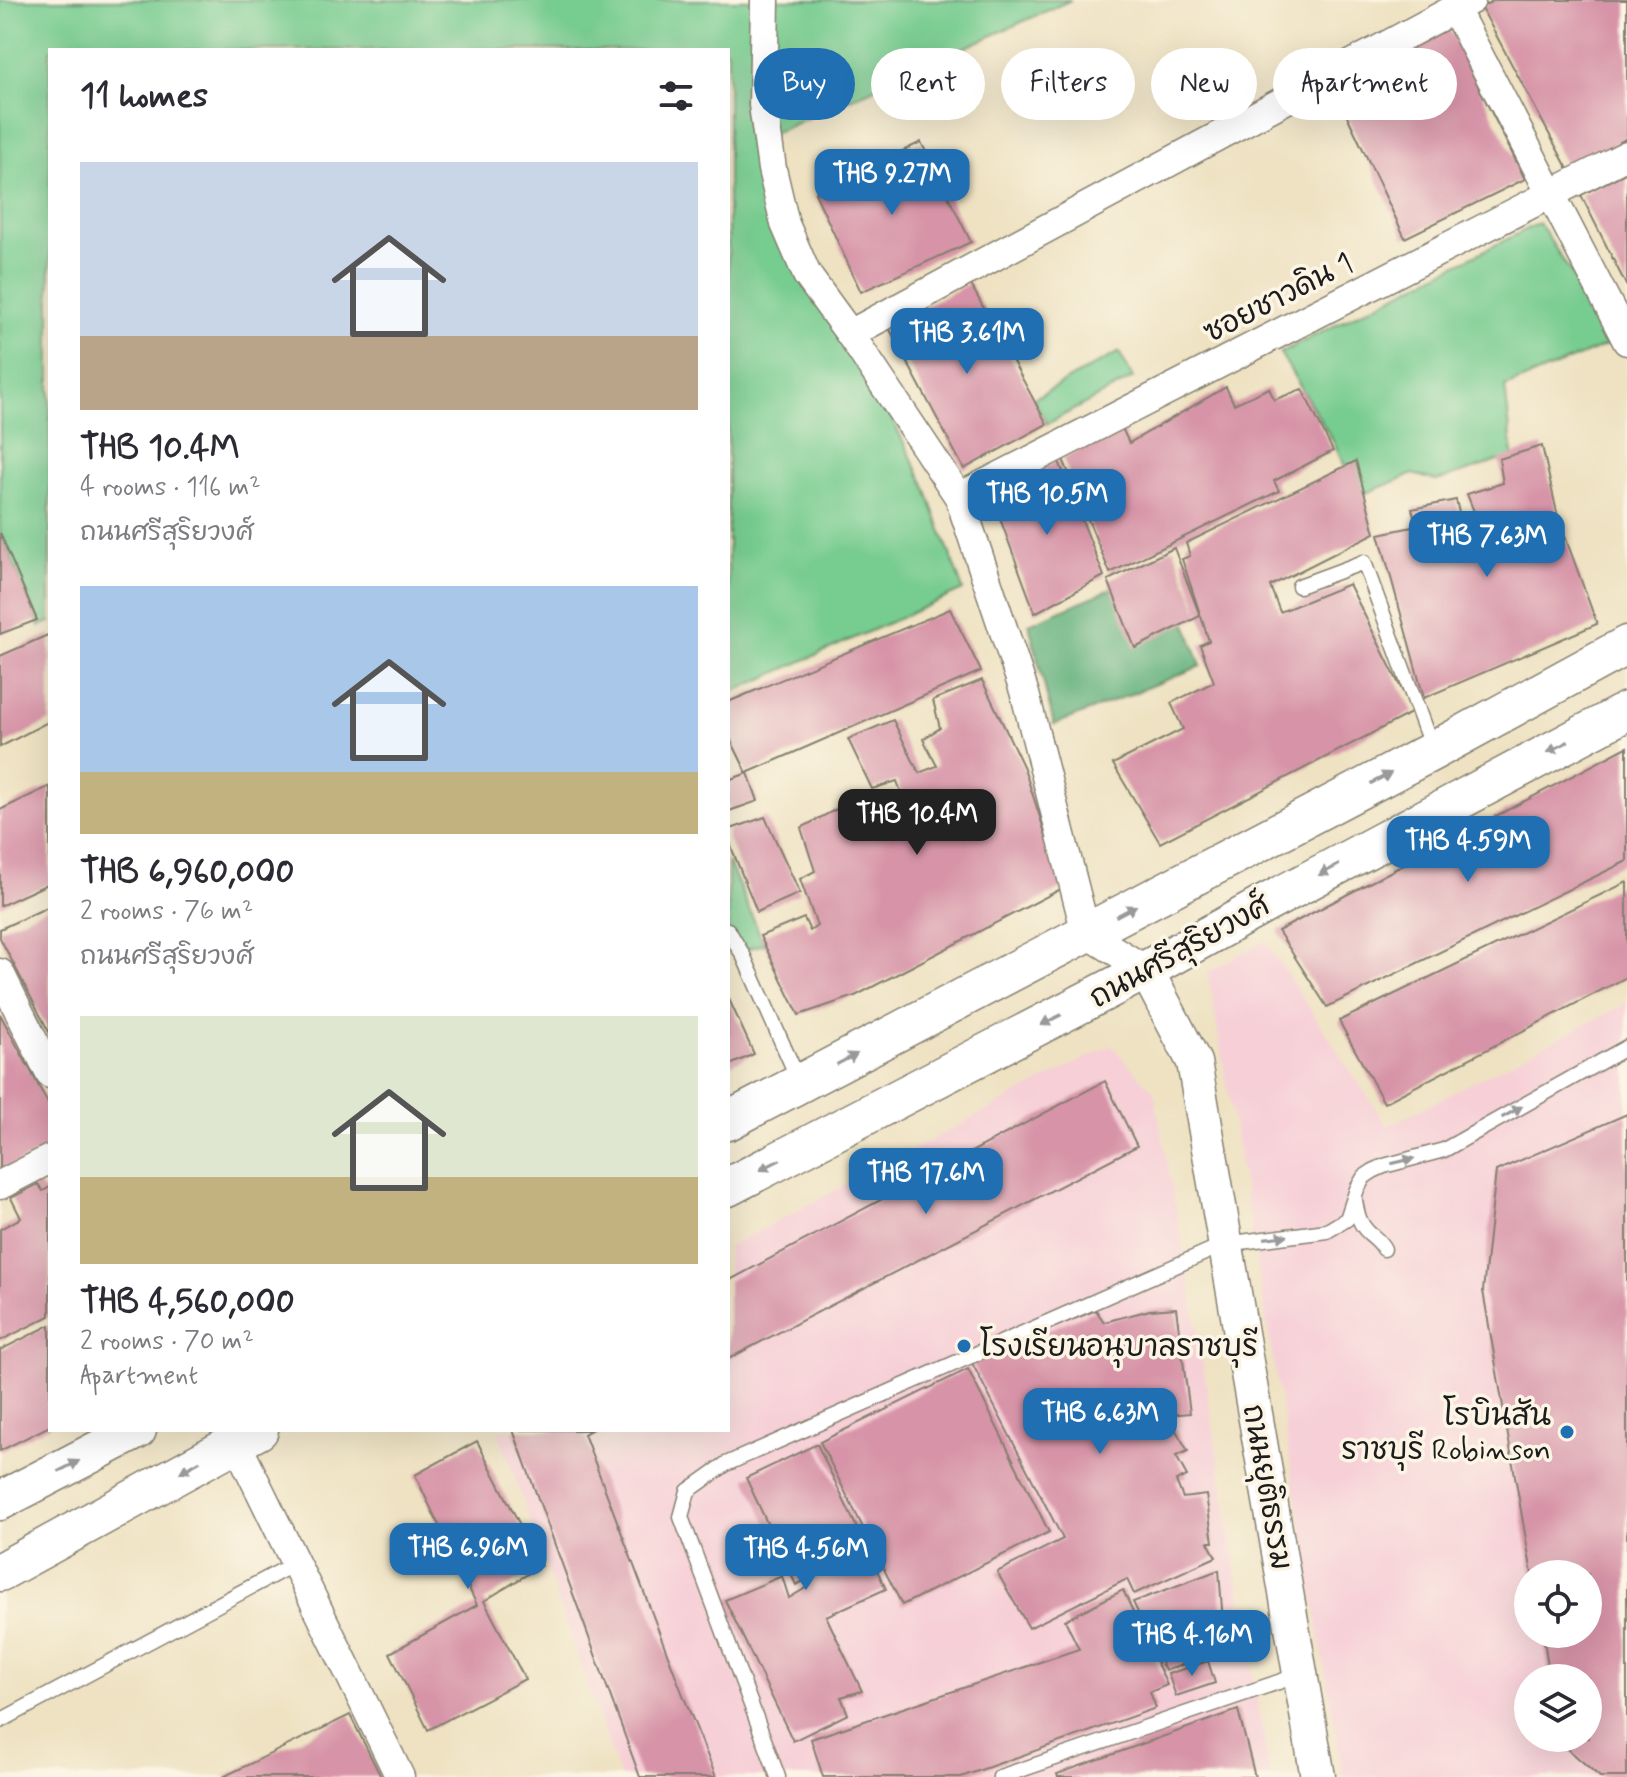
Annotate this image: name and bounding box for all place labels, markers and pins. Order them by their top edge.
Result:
pin: THB 9.27M [800,149,984,217]
pin: THB 3.61M [875,308,1059,376]
pin: THB 10.5M [955,469,1139,537]
pin: THB 7.63M [1395,511,1579,579]
pin: THB 10.4M [825,789,1009,857]
pin: THB 4.59M [1376,816,1560,884]
pin: THB 17.6M [834,1148,1018,1216]
place label: โรงเรียนอนุบาลราชบุรี [980,1326,1258,1368]
marker: โรงเรียนอนุบาลราชบุรี [955,1337,973,1355]
pin: THB 6.63M [1008,1388,1192,1456]
place label: โรบินสัน ราชบุรี Robinson [1342,1395,1551,1471]
marker: โรบินสัน ราชบุรี Robinson [1558,1423,1576,1441]
pin: THB 6.96M [376,1523,560,1591]
pin: THB 4.56M [714,1524,898,1592]
pin: THB 4.16M [1100,1610,1284,1678]

